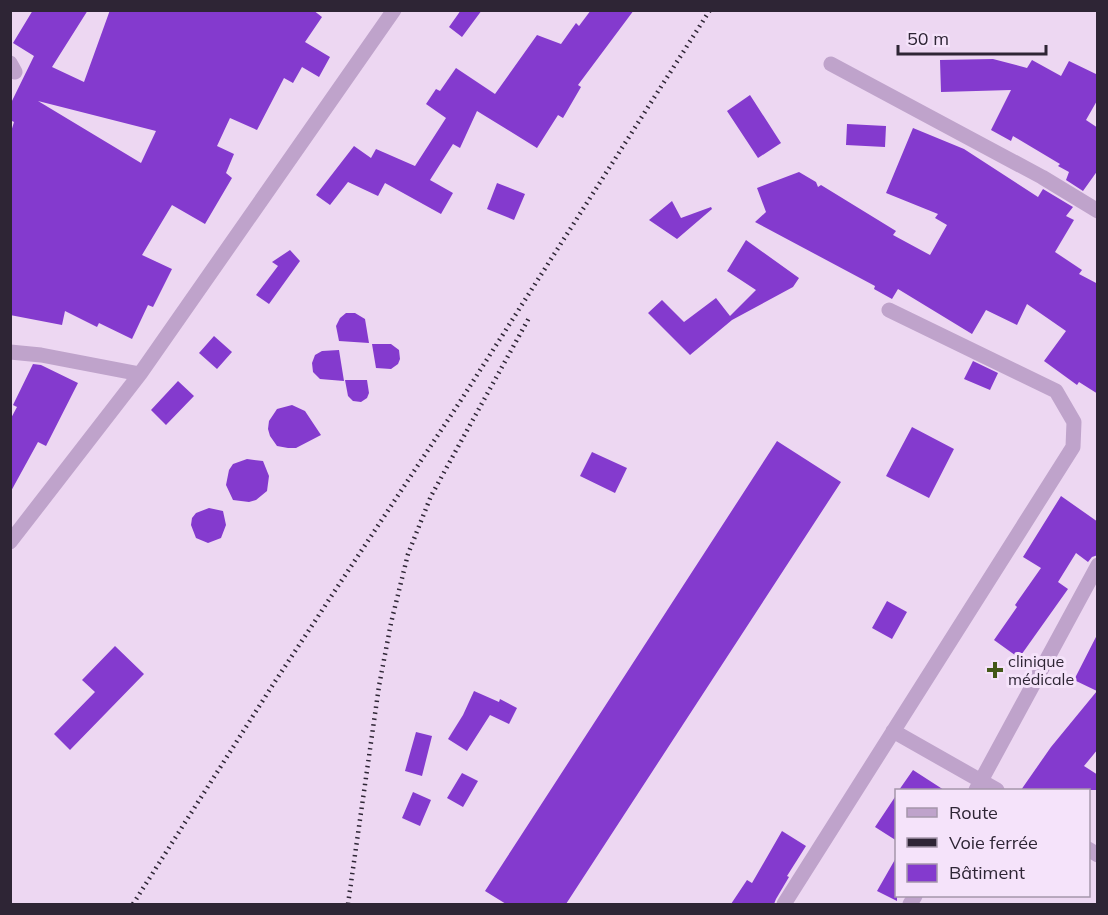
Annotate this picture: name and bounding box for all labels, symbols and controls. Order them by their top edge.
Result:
scale bar [898,18,1046,56]
text: 50 m [907,27,949,50]
place label: clinique médicale [1008,651,1074,689]
marker: clinique médicale [986,661,1004,679]
legend [895,789,1090,897]
text: Route [949,801,998,824]
text: Voie ferrée [949,831,1038,854]
text: Bâtiment [949,861,1025,884]

